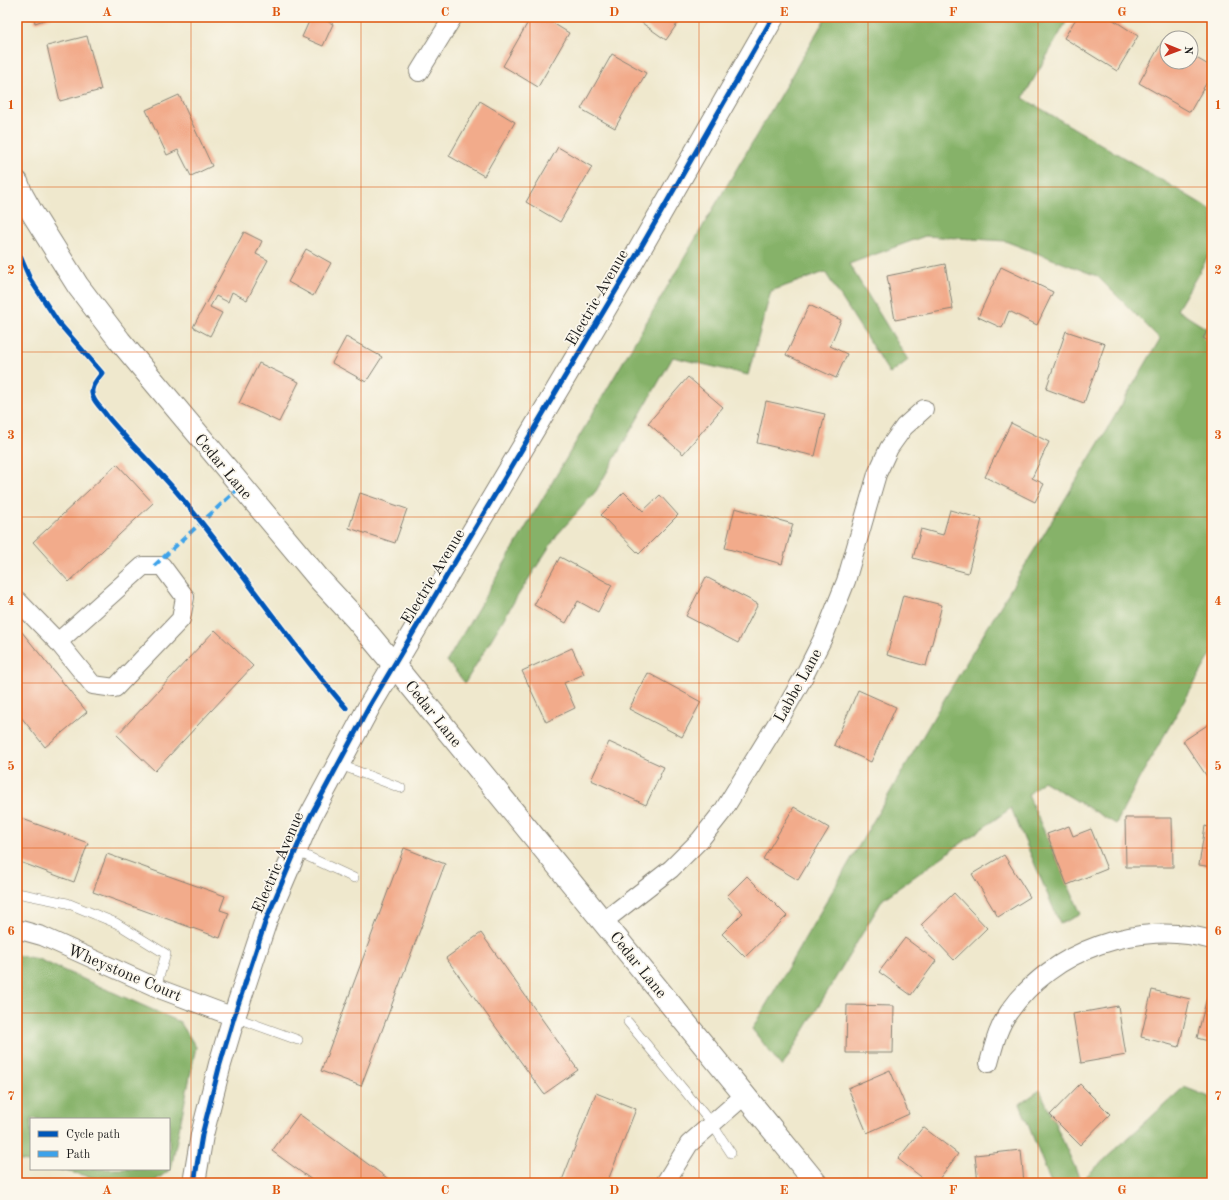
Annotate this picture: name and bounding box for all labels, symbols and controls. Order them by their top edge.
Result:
text: A [102,6,112,19]
text: B [271,6,281,19]
text: C [441,6,449,19]
text: D [609,6,619,19]
text: E [780,6,789,19]
text: F [949,6,958,19]
text: G [1117,6,1127,19]
north arrow [1159,30,1199,70]
text: N [1182,46,1193,55]
text: 1 [7,99,15,112]
text: 1 [1214,99,1222,112]
street label: Electric Avenue [564,247,632,349]
text: 2 [7,264,15,277]
text: 2 [1214,264,1222,277]
text: 3 [7,429,15,442]
text: 3 [1214,429,1222,442]
street label: Cedar Lane [191,431,254,503]
street label: Electric Avenue [399,526,469,628]
text: 4 [7,595,15,608]
text: 4 [1214,595,1222,608]
street label: Labbe Lane [772,646,825,725]
street label: Cedar Lane [401,678,464,750]
text: 5 [7,760,15,773]
text: 5 [1214,760,1222,773]
street label: Electric Avenue [250,810,307,916]
text: 6 [7,925,15,938]
text: 6 [1214,925,1222,938]
street label: Cedar Lane [606,929,669,1001]
street label: Wheystone Court [65,943,184,1005]
text: 7 [7,1090,15,1103]
text: 7 [1214,1090,1222,1103]
legend [30,1118,170,1170]
text: Cycle path [66,1129,121,1141]
text: Path [66,1149,91,1161]
text: A [102,1184,112,1197]
text: B [271,1184,281,1197]
text: C [441,1184,449,1197]
text: D [609,1184,619,1197]
text: E [780,1184,789,1197]
text: F [949,1184,958,1197]
text: G [1117,1184,1127,1197]

